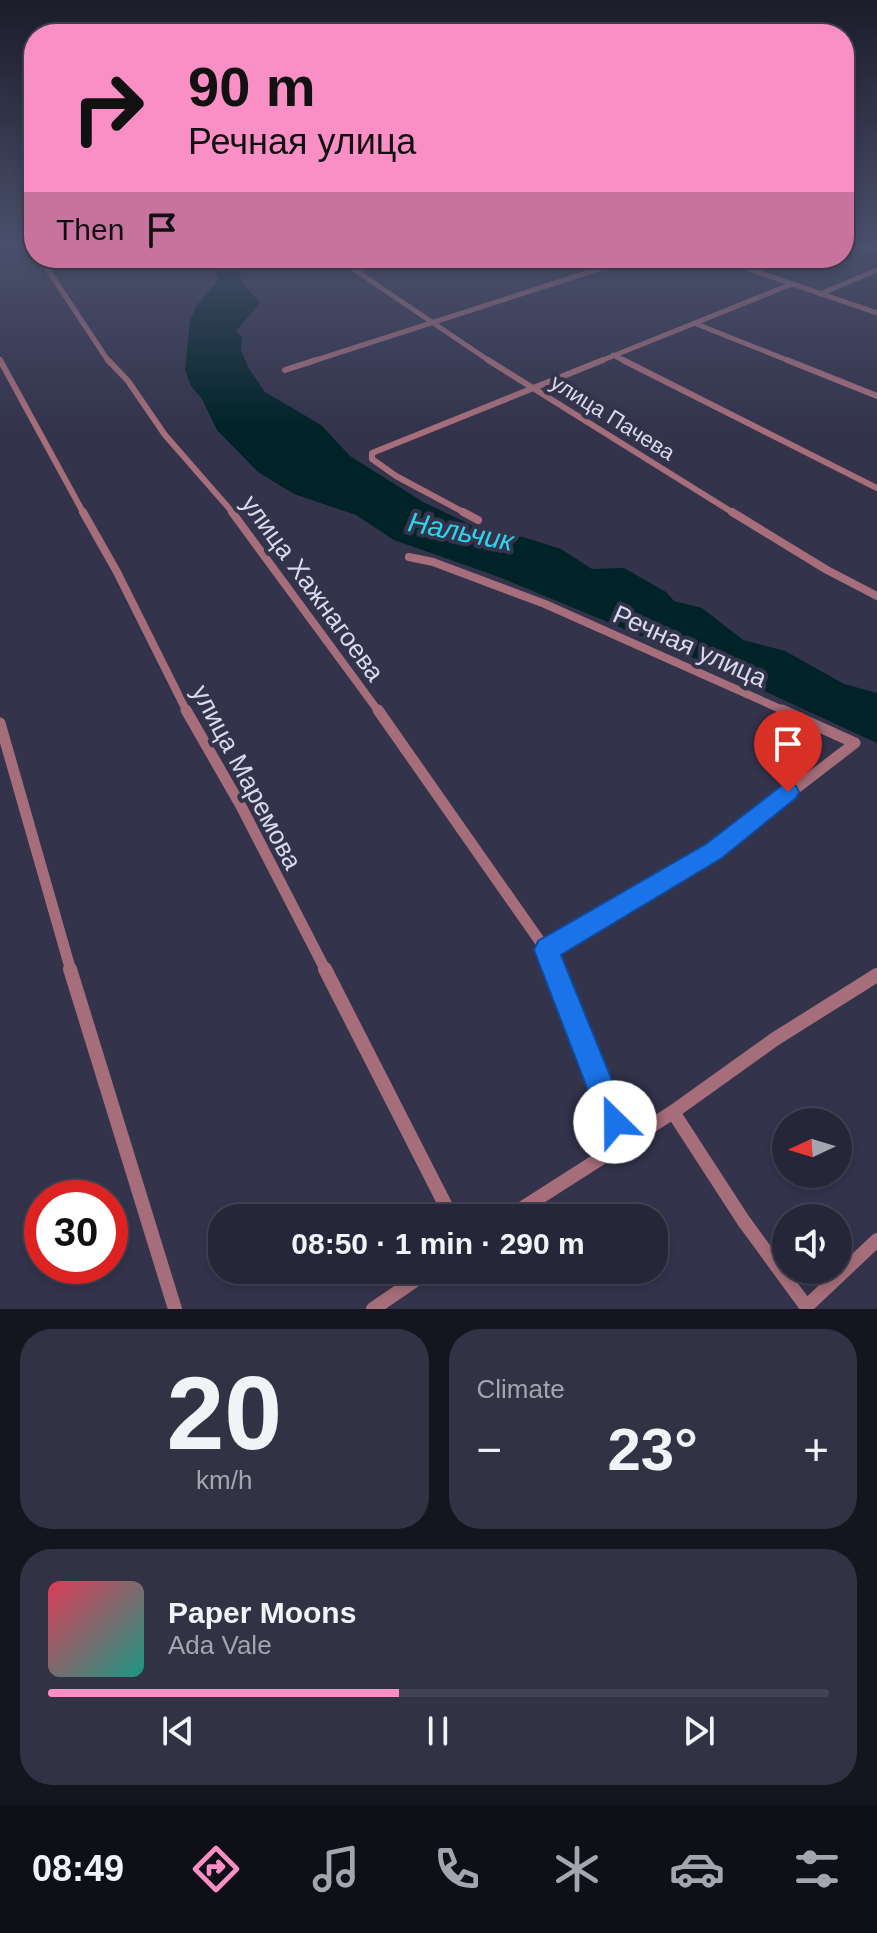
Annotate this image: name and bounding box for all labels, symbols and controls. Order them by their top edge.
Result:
text: 90 m [188,55,316,118]
icon: right [56,56,160,160]
text: Речная улица [188,121,416,162]
icon: arrive [140,208,184,252]
text: Then [56,213,124,246]
street label: улица Пачева [546,369,680,466]
street label: улица Хажнагоева [235,489,391,687]
water label: Нальчик [406,506,518,557]
street label: Речная улица [609,599,772,693]
street label: улица Маремова [186,680,308,875]
pin [754,710,822,792]
icon: arrive [766,722,810,766]
position arrow [573,1080,657,1164]
north arrow [772,1108,852,1188]
map controls [772,1108,852,1284]
speed limit sign: 30 [24,1180,128,1284]
button: sound [772,1204,852,1284]
text: 08:50 · 1 min · 290 m [291,1227,585,1260]
text: 20 [166,1355,282,1471]
text: Climate [477,1374,565,1404]
text: 23° [607,1416,698,1483]
text: − [477,1425,502,1474]
text: + [803,1425,829,1474]
text: km/h [196,1465,252,1495]
text: Paper Moons [168,1596,356,1629]
text: Ada Vale [168,1630,272,1660]
icon: previous [156,1709,200,1753]
icon: pause [416,1709,460,1753]
icon: next [677,1709,721,1753]
icon: directions [188,1841,244,1897]
icon: music [308,1841,364,1897]
icon: phone [429,1841,485,1897]
icon: climate [549,1841,605,1897]
icon: car [669,1841,725,1897]
icon: filters [789,1841,845,1897]
text: 08:49 [32,1848,124,1889]

